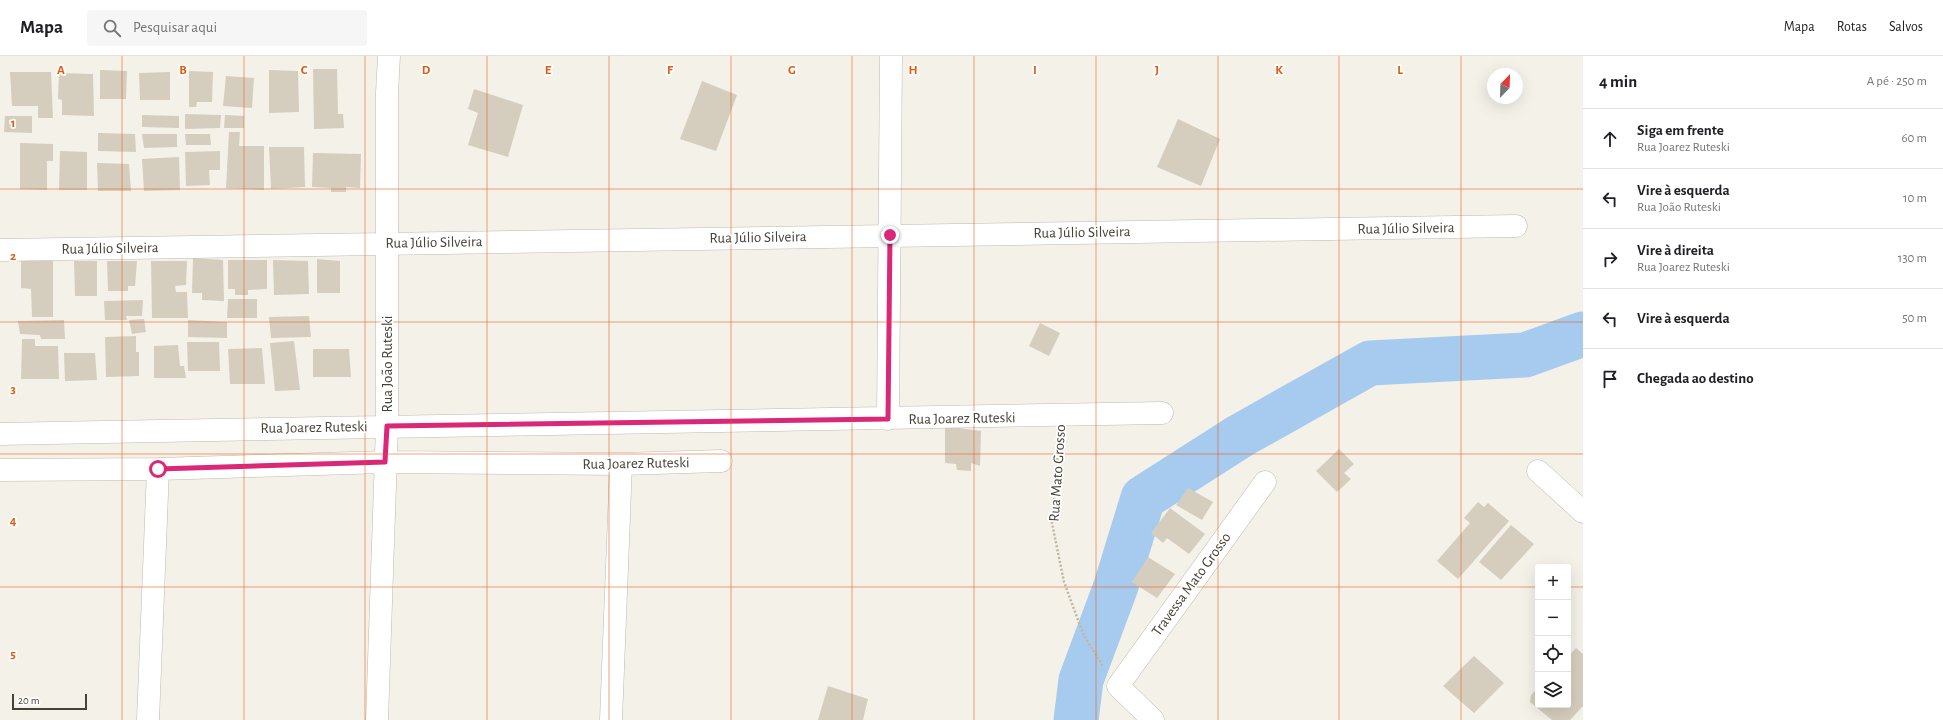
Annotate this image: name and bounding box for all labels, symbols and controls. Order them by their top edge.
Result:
search box [87,10,367,46]
icon: search [101,17,123,39]
text: Mapa [20,18,63,37]
text: Pesquisar aqui [133,20,217,35]
text: Mapa [1784,20,1815,34]
text: Rotas [1837,20,1867,34]
text: Salvos [1889,20,1923,34]
text: A [57,64,65,77]
text: B [179,64,187,77]
text: C [301,64,308,77]
text: D [422,64,431,77]
text: E [545,64,552,77]
text: F [667,64,674,77]
text: G [788,64,796,77]
text: H [908,64,918,77]
text: I [1033,64,1037,77]
text: J [1155,64,1159,77]
text: K [1275,64,1283,77]
text: L [1397,64,1403,77]
north arrow [1487,68,1523,104]
text: 4 min [1599,73,1637,90]
text: A pé · 250 m [1867,75,1927,88]
text: 1 [11,117,15,130]
text: Siga em frente [1637,123,1724,138]
icon: ahead [1599,128,1621,150]
text: 60 m [1901,132,1927,145]
text: Rua Joarez Ruteski [1637,141,1730,154]
text: Vire à esquerda [1637,183,1730,198]
icon: left [1599,188,1621,210]
text: 10 m [1903,192,1927,205]
text: Rua João Ruteski [1637,201,1721,214]
street label: Rua Júlio Silveira [1357,220,1455,237]
street label: Rua Júlio Silveira [1033,224,1131,241]
route end [881,226,899,244]
street label: Rua Júlio Silveira [709,229,807,246]
street label: Rua Júlio Silveira [385,234,483,251]
street label: Rua Júlio Silveira [61,240,159,257]
text: Vire à direita [1637,243,1714,258]
icon: right [1599,248,1621,270]
text: 2 [10,250,16,263]
text: 130 m [1898,252,1927,265]
text: Rua Joarez Ruteski [1637,261,1730,274]
icon: left [1599,308,1621,330]
text: Vire à esquerda [1637,311,1730,326]
text: 50 m [1902,312,1927,325]
street label: Rua João Ruteski [380,316,395,412]
icon: arrive [1599,368,1621,390]
text: Chegada ao destino [1637,371,1754,386]
text: 3 [10,383,16,396]
street label: Rua Joarez Ruteski [908,410,1016,427]
street label: Rua Joarez Ruteski [260,419,368,436]
street label: Rua Mato Grosso [1047,424,1068,522]
street label: Rua Joarez Ruteski [582,455,690,472]
route start [149,460,167,478]
text: 4 [10,515,17,528]
street label: Travessa Mato Grosso [1149,530,1234,639]
map controls [1535,564,1571,708]
button: + [1535,564,1571,600]
button: − [1535,600,1571,636]
button: locate [1535,636,1571,672]
text: 5 [10,648,16,661]
button: layers [1535,672,1571,708]
scale bar [12,692,87,711]
text: 20 m [18,695,39,706]

